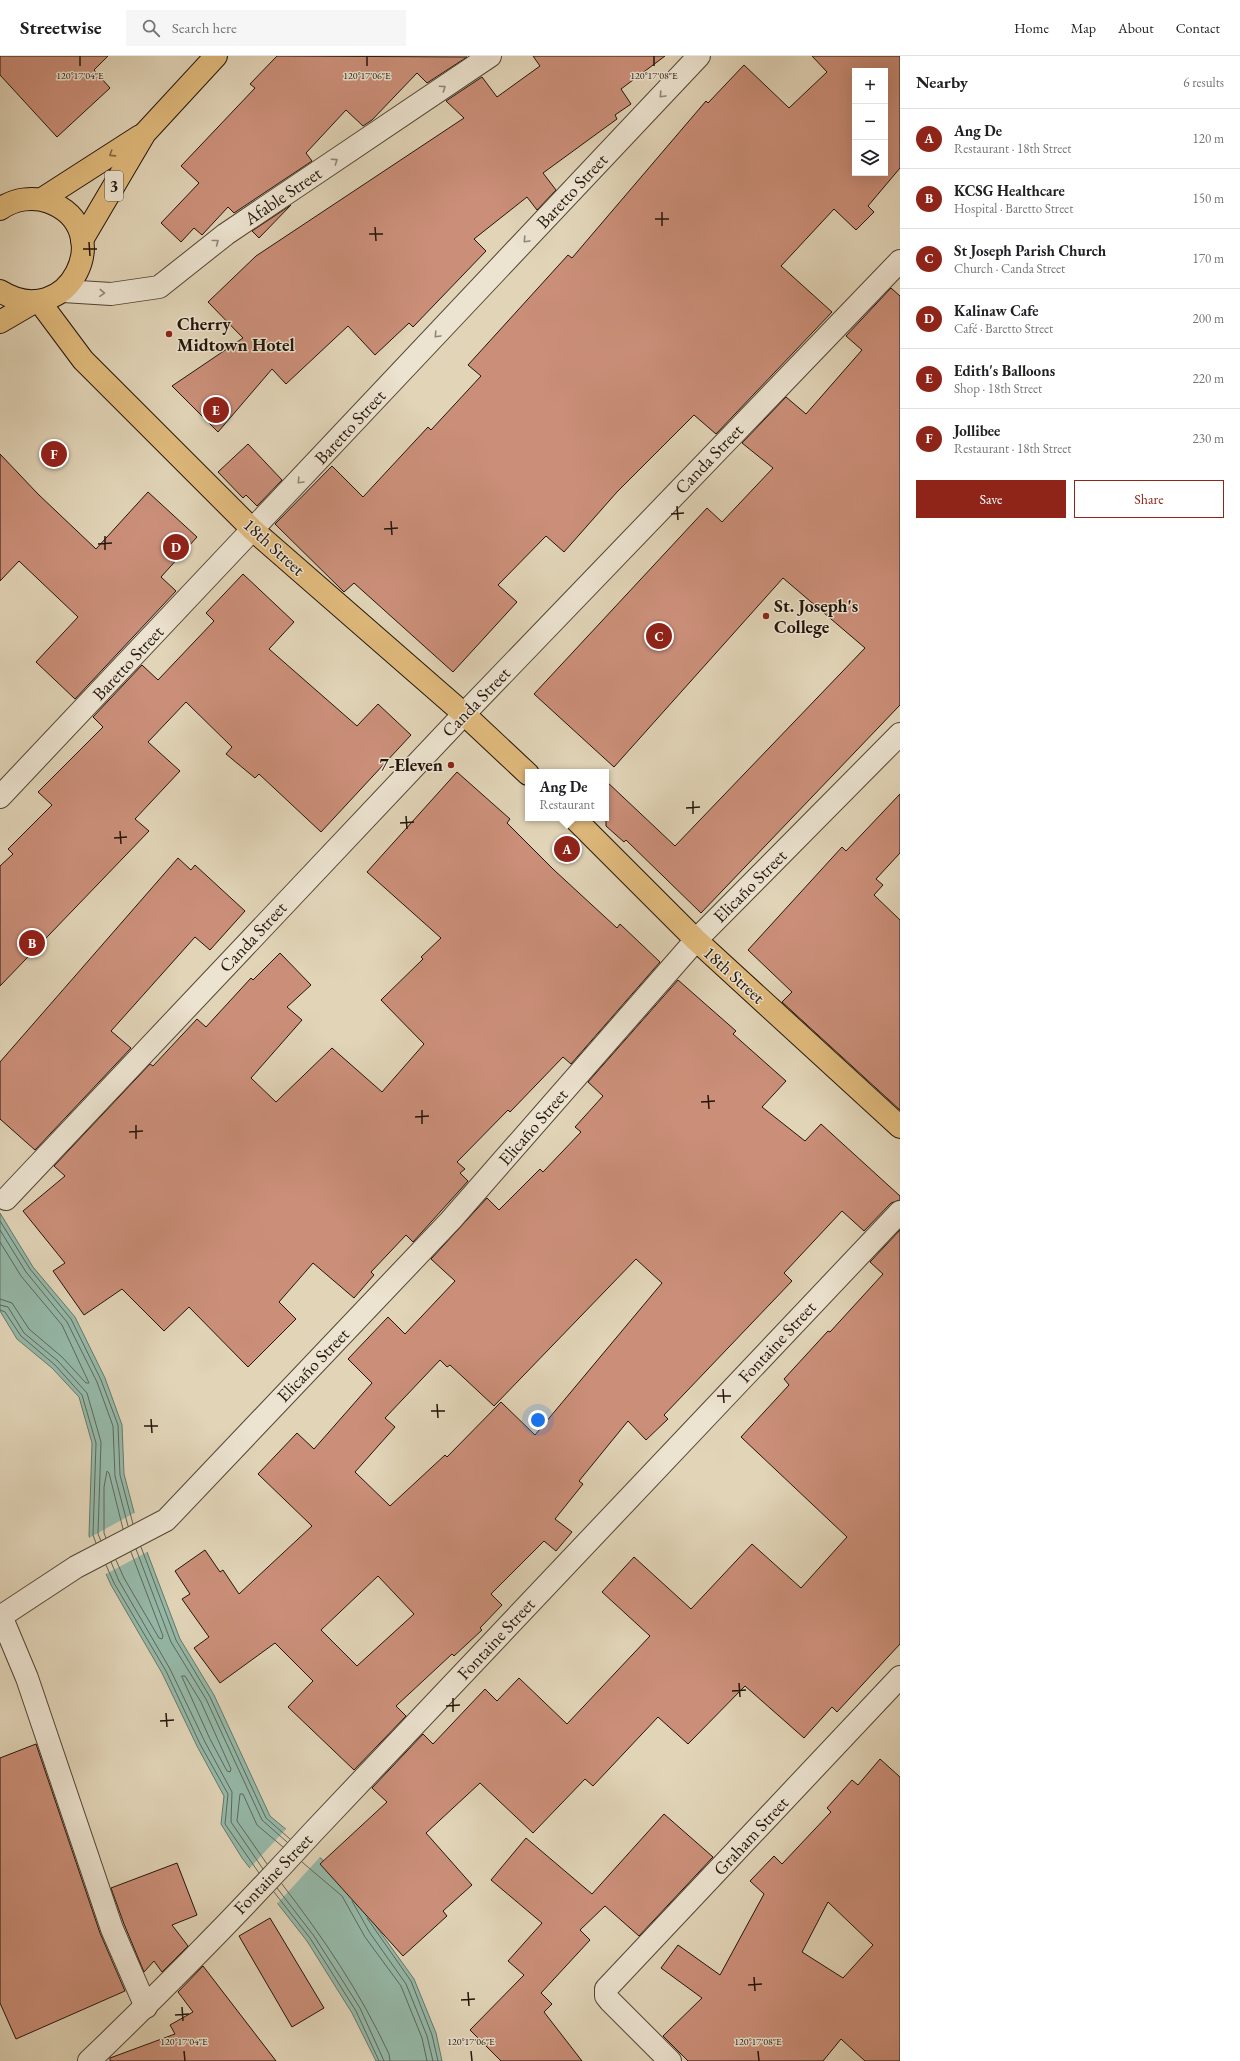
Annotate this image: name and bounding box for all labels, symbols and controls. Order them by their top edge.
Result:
search box [126,10,406,46]
text: Streetwise [20,15,102,40]
icon: search [140,17,162,39]
text: Search here [172,18,237,37]
text: Home [1014,19,1049,37]
text: Map [1071,19,1096,37]
text: About [1118,19,1154,37]
text: Contact [1176,19,1220,37]
map controls [852,68,888,176]
button: + [852,68,888,104]
text: 120°17'04"E [56,69,104,82]
text: 120°17'06"E [343,69,391,82]
text: 120°17'08"E [630,69,678,82]
text: Nearby [916,71,968,93]
text: 6 results [1183,74,1224,91]
one-way arrow [439,85,446,93]
one-way arrow [660,90,667,98]
button: − [852,104,888,140]
text: Ang De [954,121,1002,140]
text: A [924,130,934,147]
text: 120 m [1193,130,1224,147]
button: layers [852,140,888,176]
text: Restaurant · 18th Street [954,140,1071,157]
street label: Baretto Street [531,148,612,233]
one-way arrow [109,149,116,157]
one-way arrow [331,158,338,166]
street label: Afable Street [239,161,326,230]
road number: 3 [105,171,123,201]
text: KCSG Healthcare [954,181,1065,200]
text: B [925,190,933,207]
text: 150 m [1193,190,1224,207]
text: Hospital · Baretto Street [954,200,1073,217]
one-way arrow [523,236,530,243]
one-way arrow [211,239,219,246]
text: St Joseph Parish Church [954,241,1106,260]
text: C [924,250,934,267]
text: 170 m [1193,250,1224,267]
text: Church · Canda Street [954,260,1065,277]
one-way arrow [99,289,105,297]
text: Kalinaw Cafe [954,301,1039,320]
text: D [924,310,934,327]
text: 200 m [1193,310,1224,327]
place label: Cherry Midtown Hotel [177,312,295,356]
text: Café · Baretto Street [954,320,1053,337]
marker: Cherry Midtown Hotel [164,329,174,339]
one-way arrow [434,330,441,338]
text: Edith's Balloons [954,361,1055,380]
text: E [925,370,933,387]
text: 220 m [1193,370,1224,387]
text: Shop · 18th Street [954,380,1042,397]
street label: Baretto Street [309,384,390,469]
pin: E [203,395,229,425]
street label: Canda Street [669,418,748,499]
text: Jollibee [954,421,1000,440]
text: F [925,430,933,447]
text: 230 m [1193,430,1224,447]
pin: F [41,439,67,469]
text: Restaurant · 18th Street [954,440,1071,457]
one-way arrow [297,476,304,484]
button: Save [916,480,1066,518]
button: Share [1074,480,1224,518]
street label: 18th Street [239,513,310,581]
pin: D [163,532,189,562]
place label: St. Joseph's College [774,594,858,638]
marker: St. Joseph's College [761,611,771,621]
street label: Baretto Street [87,620,168,705]
pin: C [646,621,672,651]
street label: Canda Street [436,661,515,742]
place label: 7-Eleven [379,753,443,776]
marker: 7-Eleven [446,760,456,770]
popup [525,769,609,821]
text: Ang De [539,777,588,796]
text: Restaurant [539,796,595,813]
pin: A [554,834,580,864]
street label: Elicaño Street [708,844,791,927]
street label: Canda Street [214,896,292,977]
pin: B [19,928,45,958]
street label: 18th Street [699,941,770,1009]
street label: Elicaño Street [493,1083,573,1170]
street label: Fontaine Street [733,1296,821,1388]
street label: Elicaño Street [271,1322,354,1407]
your location [528,1410,548,1430]
street label: Fontaine Street [452,1593,540,1685]
street label: Graham Street [708,1791,793,1880]
street label: Fontaine Street [228,1828,317,1919]
text: 120°17'04"E [160,2035,208,2048]
text: 120°17'06"E [447,2035,495,2048]
text: 120°17'08"E [734,2035,782,2048]

